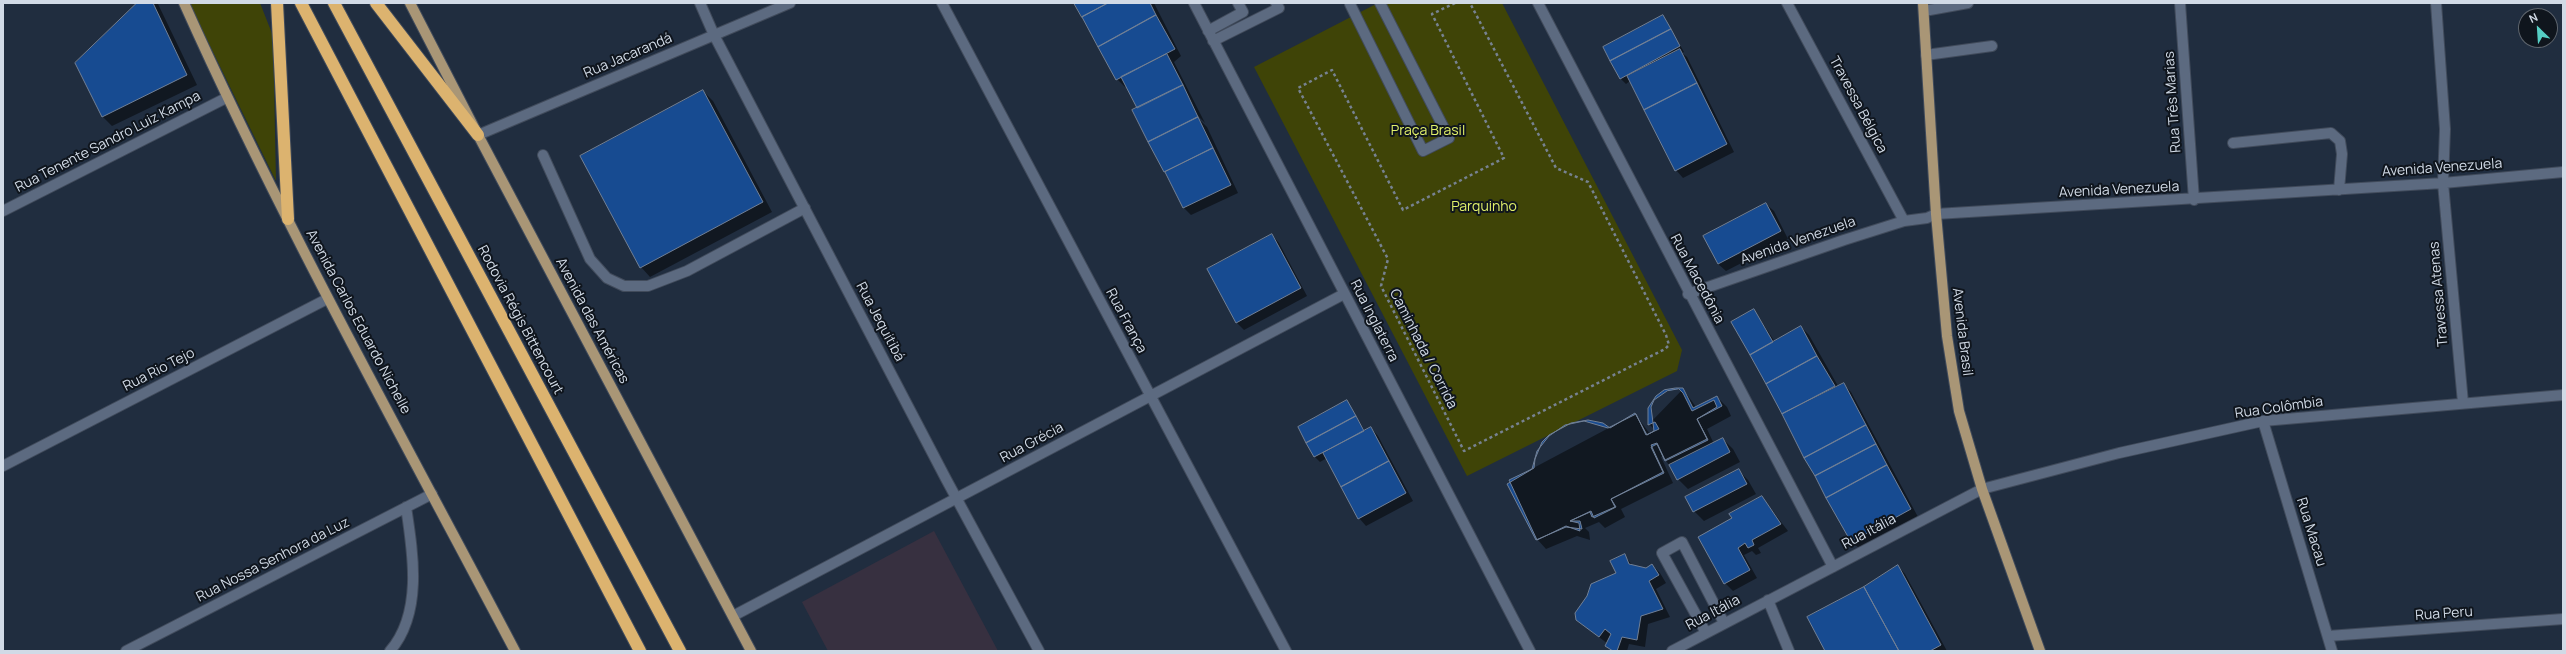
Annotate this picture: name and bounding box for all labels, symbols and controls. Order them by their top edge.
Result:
north arrow [2518,8,2558,48]
text: N [2526,9,2540,26]
street label: Rua Jacarandá [581,30,675,82]
street label: Rua Três Marias [2161,51,2185,153]
street label: Travessa Bélgica [1825,54,1891,156]
street label: Rua Tenente Sandro Luiz Kampa [13,88,203,196]
park label: Praça Brasil [1391,123,1465,139]
street label: Avenida Venezuela [2381,155,2503,181]
street label: Avenida Venezuela [2058,178,2180,202]
park label: Parquinho [1451,199,1517,215]
street label: Avenida Venezuela [1738,213,1858,269]
street label: Avenida Carlos Eduardo Nichelle [302,227,414,417]
street label: Rua Macedônia [1666,231,1728,327]
street label: Travessa Atenas [2426,241,2452,347]
street label: Rodovia Régis Bittencourt [474,243,566,397]
street label: Avenida das Américas [552,255,632,387]
street label: Rua Inglaterra [1346,277,1402,365]
street label: Rua Jequitibá [852,280,908,364]
street label: Rua França [1102,286,1150,356]
street label: Caminhada / Corrida [1386,286,1460,412]
street label: Avenida Brasil [1948,287,1976,377]
street label: Rua Rio Tejo [120,345,198,395]
street label: Rua Colômbia [2234,394,2324,422]
street label: Rua Grécia [997,419,1067,467]
street label: Rua Macau [2293,496,2329,568]
street label: Rua itália [1839,511,1899,553]
street label: Rua Nossa Senhora da Luz [194,514,352,606]
street label: Rua Itália [1683,592,1743,634]
street label: Rua Peru [2415,604,2473,624]

